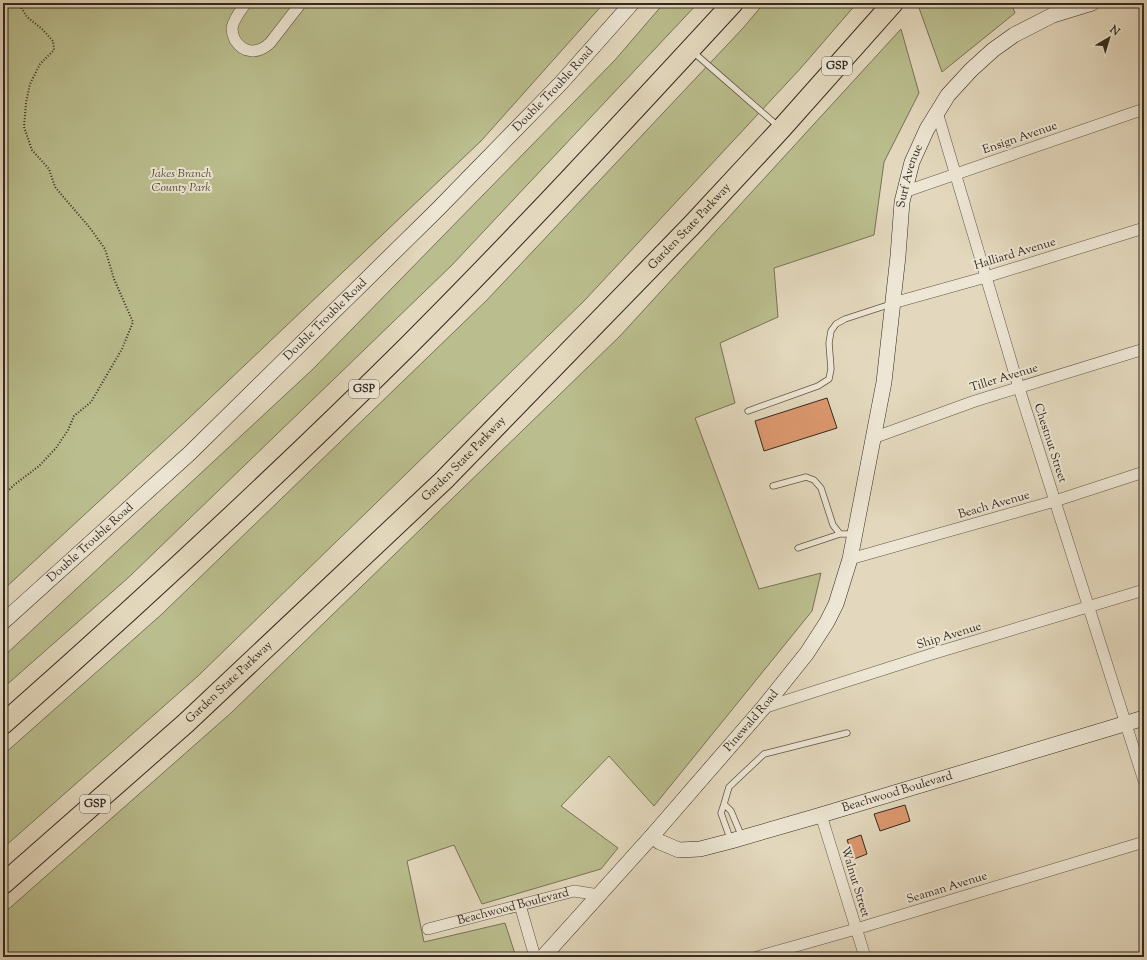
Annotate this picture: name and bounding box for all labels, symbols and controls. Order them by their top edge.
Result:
north arrow [1089,18,1129,58]
text: N [1105,21,1123,40]
street label: Double Trouble Road [509,43,598,136]
road number: GSP [822,57,852,75]
street label: Ensign Avenue [980,117,1060,159]
street label: Surf Avenue [893,141,928,208]
park label: Jakes Branch County Park [149,165,212,197]
street label: Garden State Parkway [644,179,735,274]
street label: Halliard Avenue [972,233,1058,275]
street label: Double Trouble Road [280,274,371,365]
street label: Tiller Avenue [968,359,1041,397]
road number: GSP [349,380,379,398]
street label: Chestnut Street [1029,401,1071,485]
street label: Garden State Parkway [417,412,510,506]
street label: Beach Avenue [956,486,1032,524]
street label: Double Trouble Road [43,499,138,587]
street label: Ship Avenue [914,618,984,654]
street label: Garden State Parkway [182,637,277,728]
street label: Pinewald Road [720,686,783,756]
street label: Beachwood Boulevard [840,767,955,817]
road number: GSP [80,795,110,813]
street label: Walnut Street [836,844,874,920]
street label: Seaman Avenue [904,867,990,909]
street label: Beachwood Boulevard [455,884,571,930]

